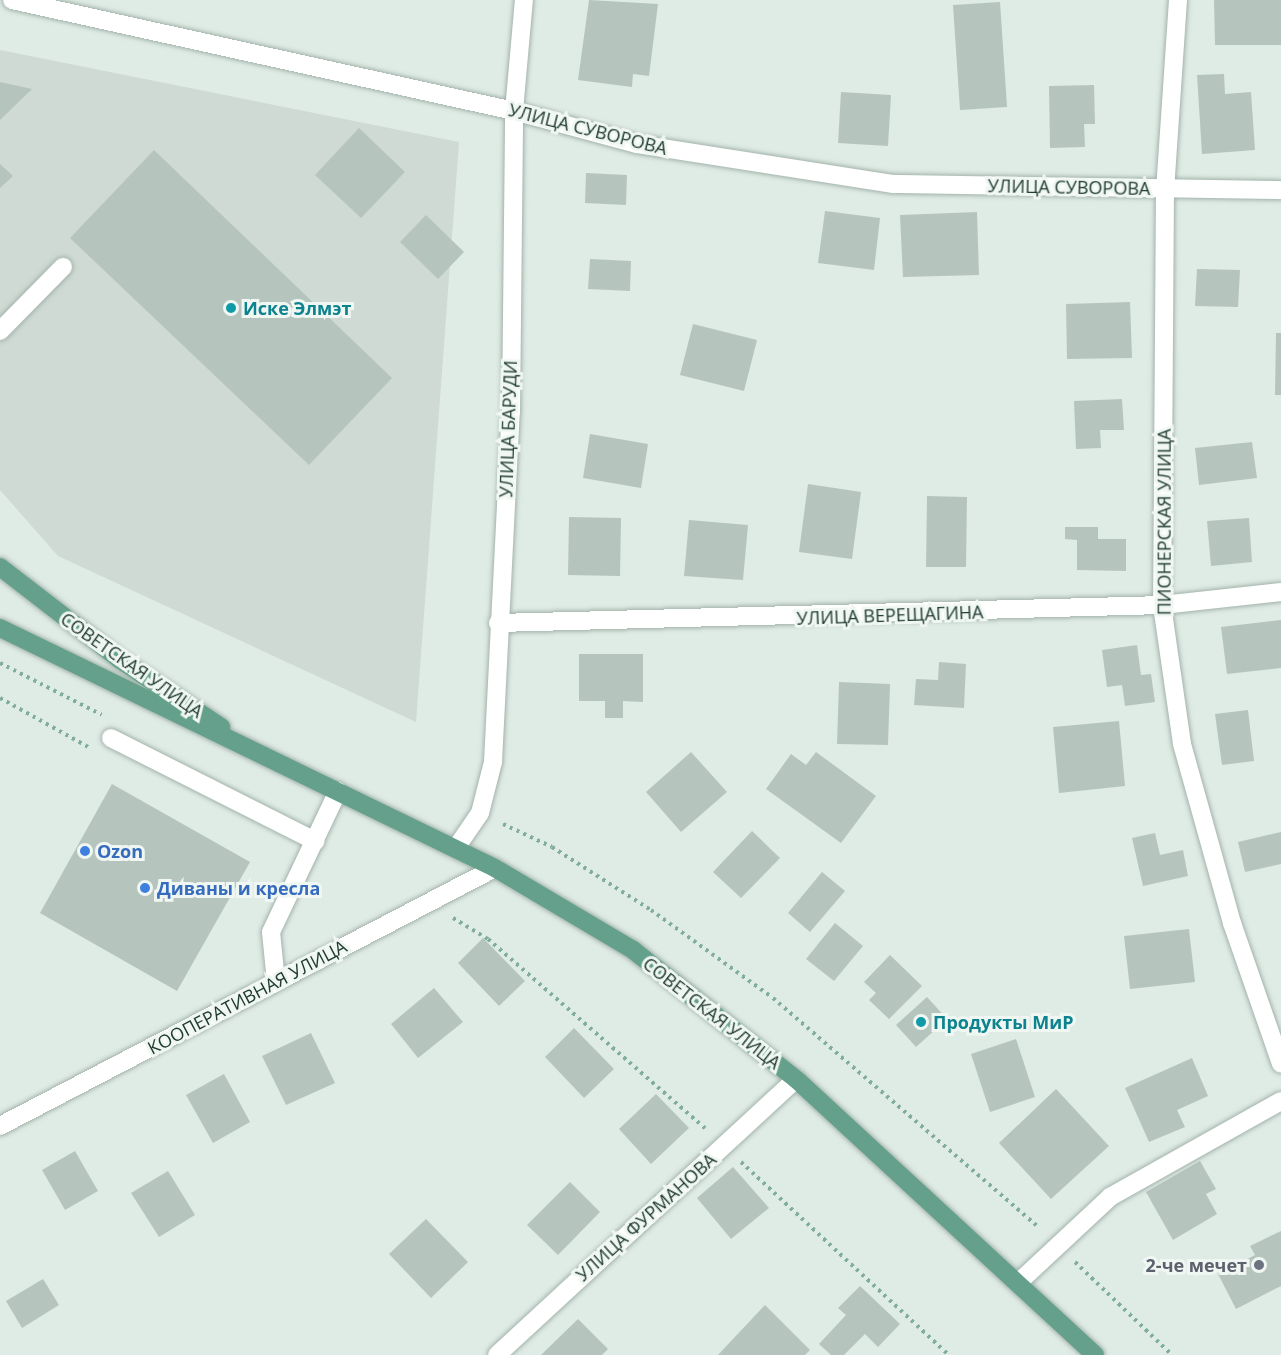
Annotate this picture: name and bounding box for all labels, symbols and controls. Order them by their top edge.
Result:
street label: УЛИЦА СУВОРОВА [506,99,670,159]
street label: УЛИЦА СУВОРОВА [987,175,1151,199]
place label: Иске Элмэт [243,297,351,319]
marker: Иске Элмэт [224,301,238,315]
street label: УЛИЦА БАРУДИ [495,360,521,498]
street label: ПИОНЕРСКАЯ УЛИЦА [1153,429,1175,615]
street label: УЛИЦА ВЕРЕЩАГИНА [796,601,984,629]
street label: СОВЕТСКАЯ УЛИЦА [57,608,207,722]
place label: Ozon [97,840,143,862]
marker: Ozon [78,844,92,858]
place label: Диваны и кресла [157,877,320,899]
marker: Диваны и кресла [138,881,152,895]
street label: КООПЕРАТИВНАЯ УЛИЦА [144,935,350,1059]
street label: СОВЕТСКАЯ УЛИЦА [639,953,785,1073]
place label: Продукты МиР [933,1011,1073,1033]
marker: Продукты МиР [914,1015,928,1029]
street label: УЛИЦА ФУРМАНОВА [572,1148,720,1286]
place label: 2-че мечет [1146,1254,1247,1276]
marker: 2-че мечет [1252,1258,1266,1272]

